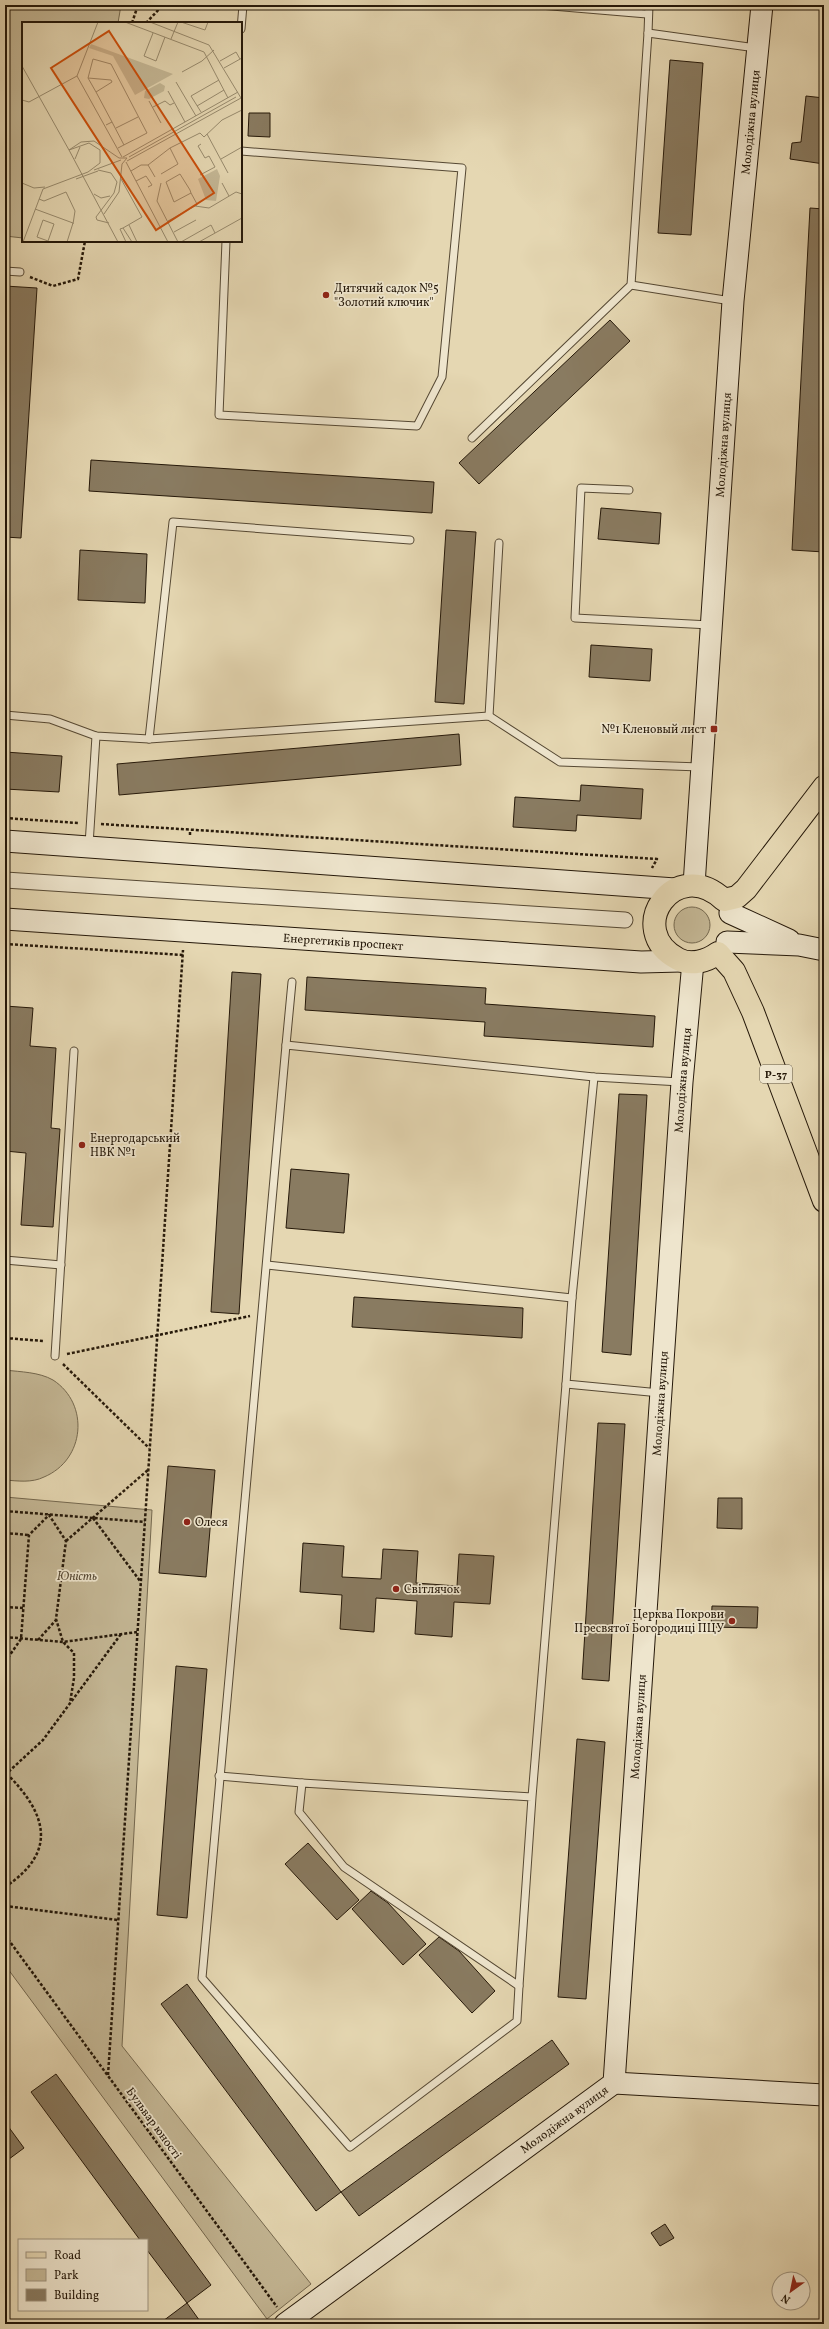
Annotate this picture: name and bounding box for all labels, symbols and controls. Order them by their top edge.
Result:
inset map [22,22,242,242]
street label: Молодіжна вулиця [738,69,765,175]
place label: Дитячий садок №5 "Золотий ключик" [334,281,439,311]
marker: Дитячий садок №5 "Золотий ключик" [321,290,331,300]
street label: Молодіжна вулиця [713,392,736,498]
place label: №1 Кленовый лист [601,722,706,738]
marker: №1 Кленовый лист [709,724,719,734]
street label: Енергетиків проспект [283,931,404,955]
street label: Молодіжна вулиця [672,1027,696,1133]
road number: Р-37 [760,1065,792,1083]
place label: Енергодарський НВК №1 [90,1131,180,1161]
marker: Енергодарський НВК №1 [77,1140,87,1150]
street label: Молодіжна вулиця [650,1350,673,1457]
place label: Олеся [195,1515,228,1531]
marker: Олеся [182,1517,192,1527]
park label: Юність [57,1569,97,1585]
place label: Світлячок [404,1582,460,1598]
marker: Світлячок [391,1584,401,1594]
place label: Церква Покрови Пресвятої Богородиці ПЦУ [574,1607,724,1637]
marker: Церква Покрови Пресвятої Богородиці ПЦУ [727,1616,737,1626]
street label: Молодіжна вулиця [628,1674,651,1780]
street label: Молодіжна вулиця [518,2083,612,2158]
street label: Бульвар юності [122,2085,185,2163]
legend [18,2239,148,2311]
text: Road [54,2248,81,2264]
text: Park [54,2268,79,2284]
north arrow [771,2271,811,2311]
text: Building [54,2288,99,2304]
text: N [779,2290,794,2307]

